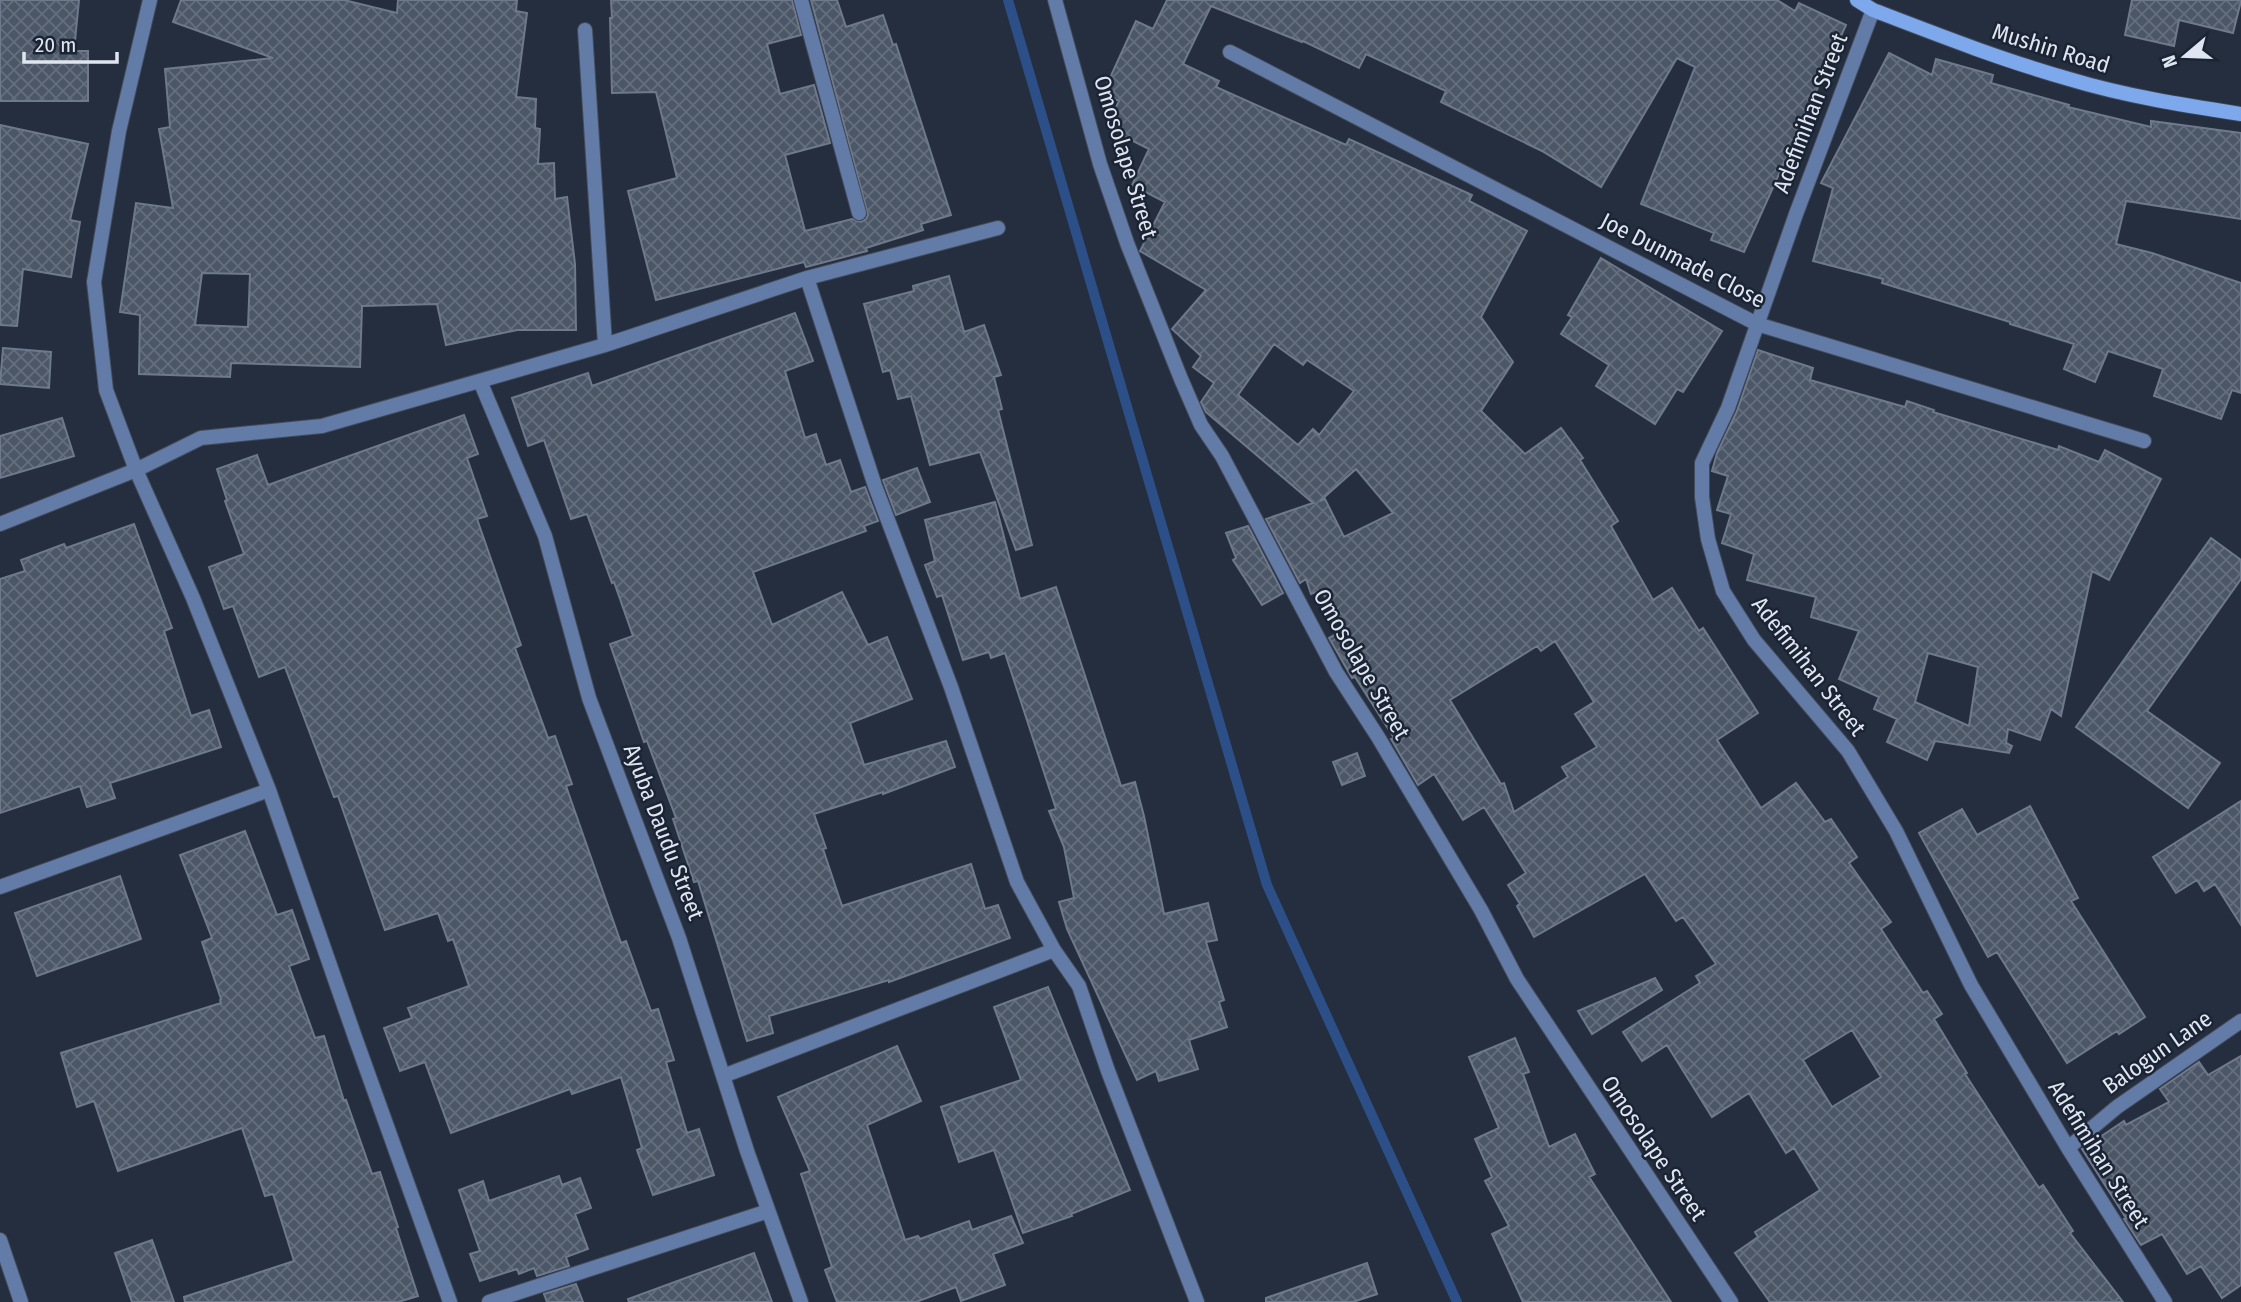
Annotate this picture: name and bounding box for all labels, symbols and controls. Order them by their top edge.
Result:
street label: Mushin Road [1989,17,2113,79]
scale bar [24,21,117,65]
north arrow [2150,21,2220,91]
street label: Adefimihan Street [1767,29,1853,197]
text: 20 m [35,32,76,58]
text: N [2157,52,2182,71]
street label: Omosolape Street [1088,72,1164,242]
street label: Joe Dunmade Close [1596,206,1770,314]
street label: Omosolape Street [1308,584,1417,745]
street label: Adefimihan Street [1746,591,1872,741]
street label: Ayuba Daudu Street [618,740,711,924]
street label: Balogun Lane [2097,1004,2217,1100]
street label: Omosolape Street [1595,1070,1713,1226]
street label: Adefimihan Street [2042,1075,2156,1233]

